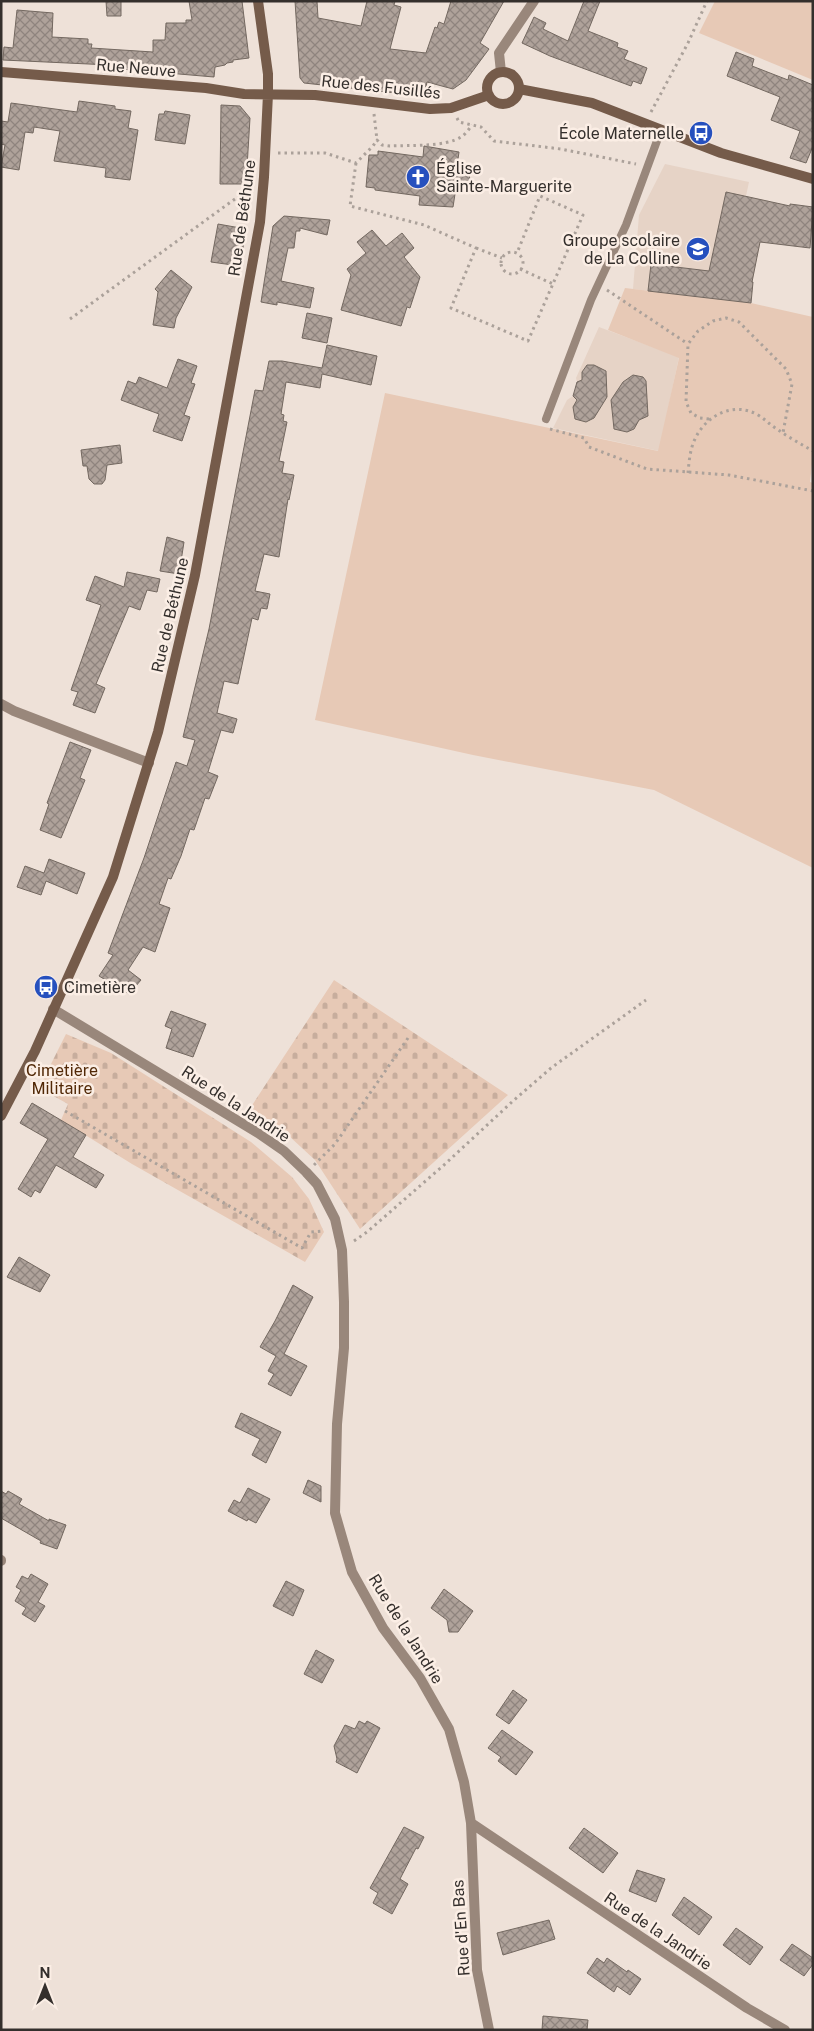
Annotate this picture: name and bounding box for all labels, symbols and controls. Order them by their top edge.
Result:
street label: Rue Neuve [95,55,177,81]
street label: Rue des Fusillés [320,71,442,103]
bus stop icon: École Maternelle [688,120,714,146]
place label: École Maternelle [559,123,684,143]
street label: Rue de Béthune [224,158,260,278]
place label: Église Sainte-Marguerite [436,158,572,196]
church icon: Église Sainte-Marguerite [405,164,431,190]
place label: Groupe scolaire de La Colline [563,231,680,268]
school or university icon: Groupe scolaire de La Colline [685,236,711,262]
street label: Rue de Béthune [148,556,192,674]
bus stop icon: Cimetière [33,974,59,1000]
place label: Cimetière [64,978,136,997]
park label: Cimetière Militaire [26,1061,98,1098]
street label: Rue de la Jandrie [178,1062,294,1146]
street label: Rue de la Jandrie [365,1571,447,1687]
street label: Rue d'En Bas [448,1879,474,1977]
street label: Rue de la Jandrie [601,1888,715,1974]
north arrow [20,1961,70,2011]
text: N [40,1965,50,1981]

